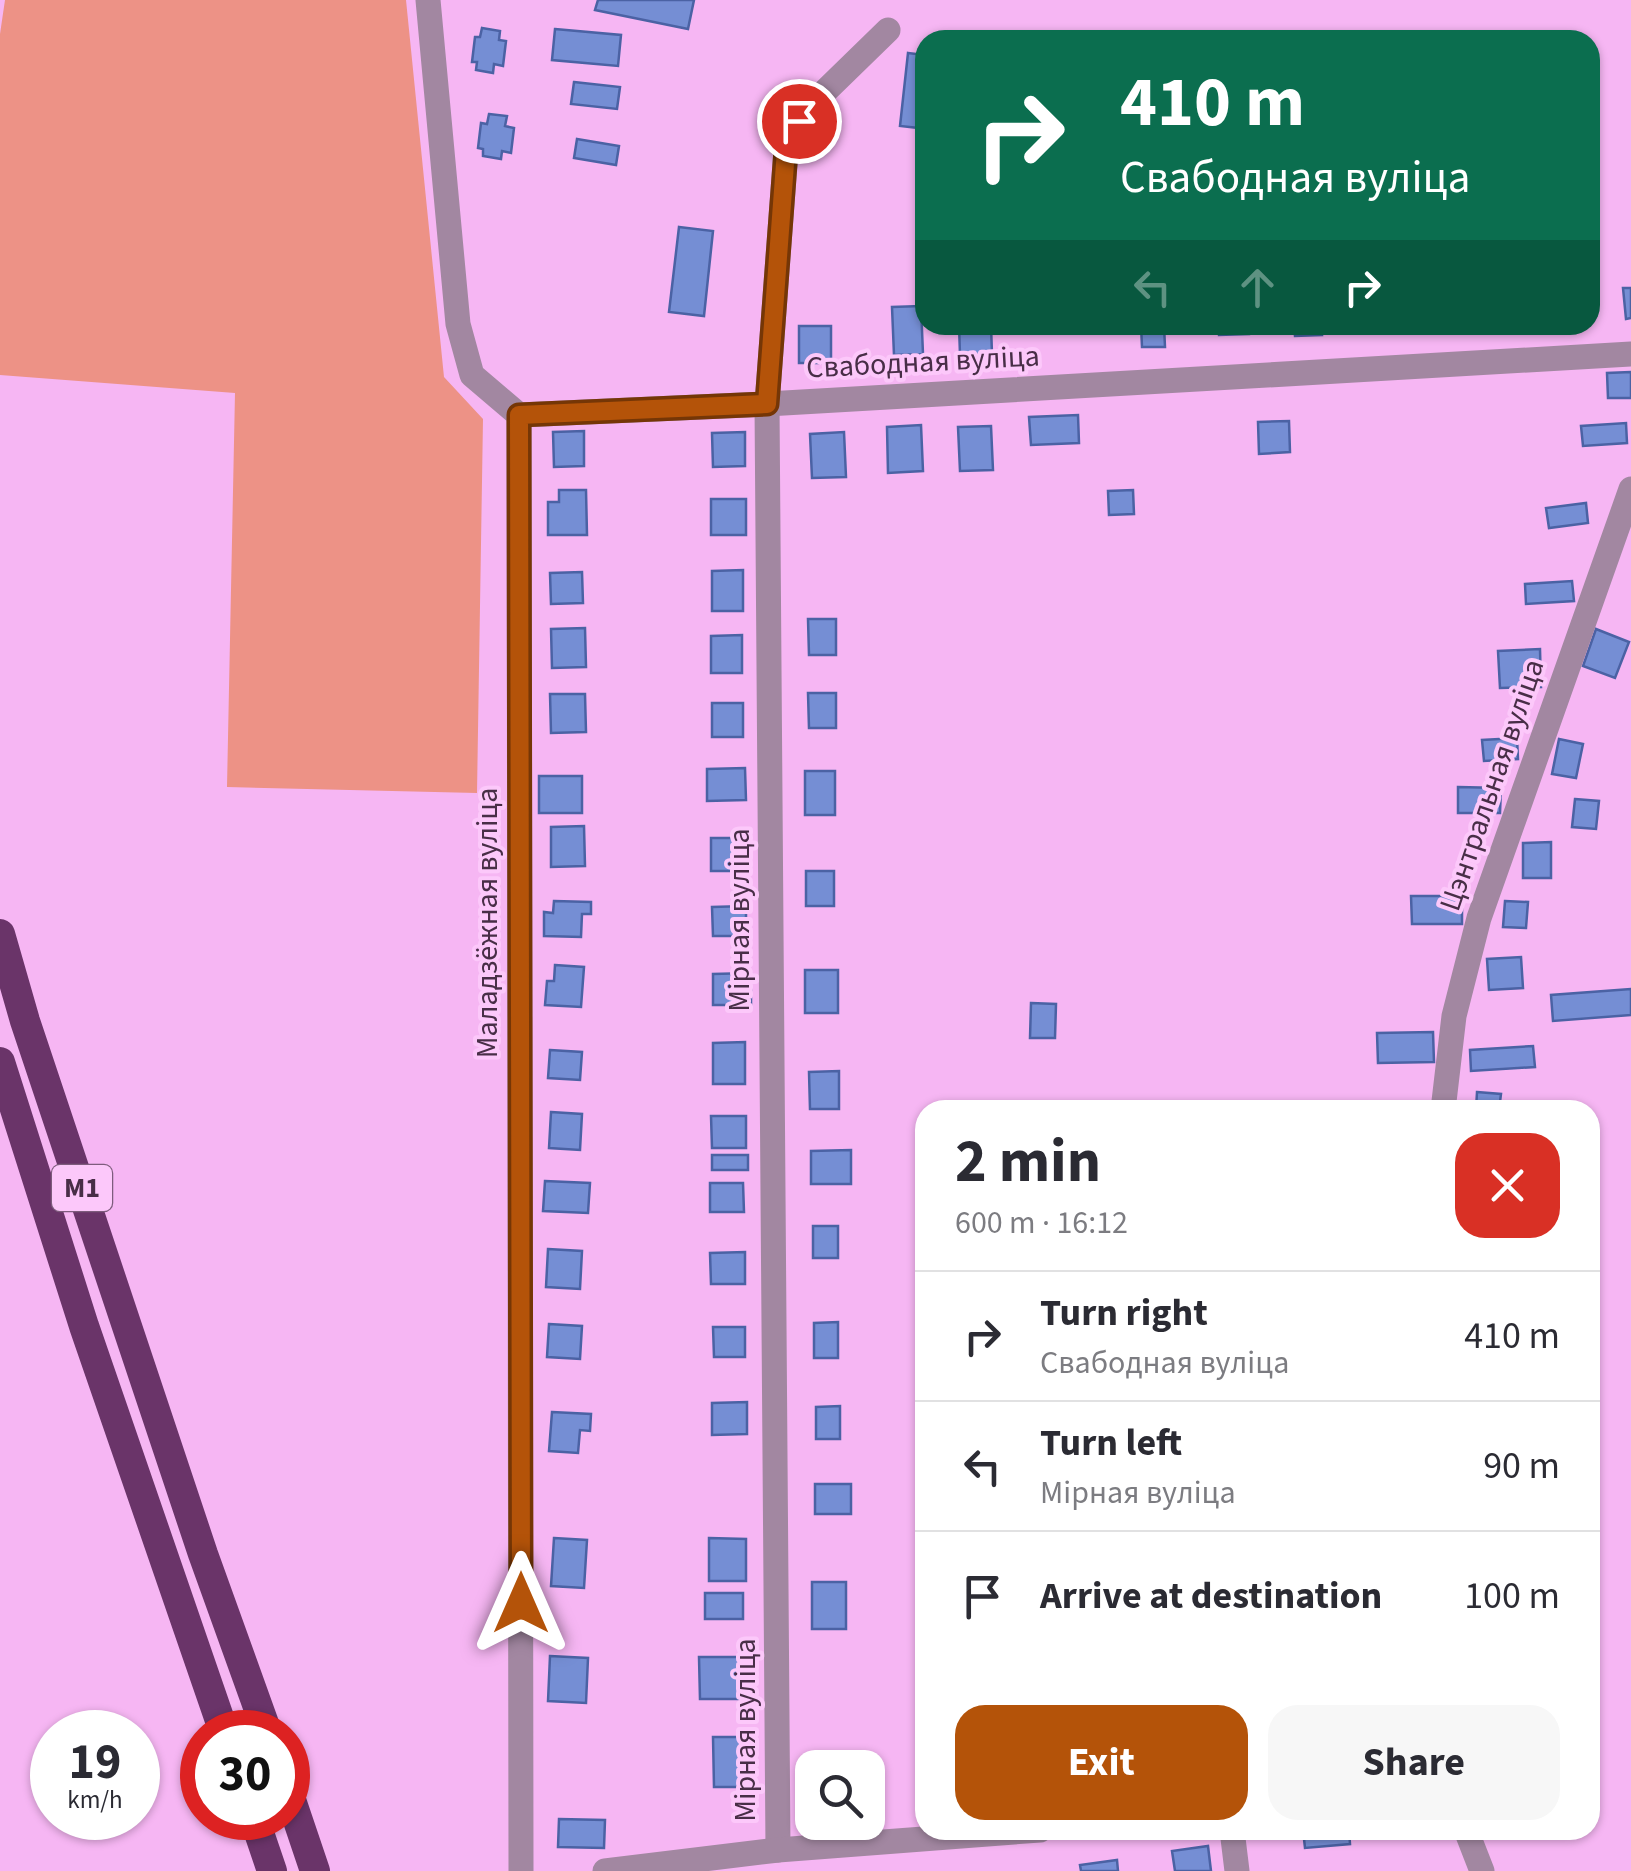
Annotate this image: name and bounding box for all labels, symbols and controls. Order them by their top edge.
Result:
text: 410 m [1120,53,1305,153]
icon: right [955,70,1085,200]
pin [757,79,842,164]
icon: arrive [772,94,827,149]
text: Свабодная вуліца [1120,146,1471,210]
icon: left [1125,260,1180,315]
icon: ahead [1230,260,1285,315]
icon: right [1335,260,1390,315]
street label: Свабодная вуліца [805,334,1041,390]
street label: Цэнтральная вуліца [1429,653,1555,917]
street label: Маладзёжная вуліца [466,788,509,1058]
street label: Мірная вуліца [718,828,761,1012]
text: 2 min [955,1120,1101,1205]
button: close [1455,1133,1560,1238]
road number: М1 [52,1165,112,1211]
text: 600 m · 16:12 [955,1200,1128,1246]
text: Turn right [1040,1286,1208,1340]
icon: right [955,1309,1010,1364]
text: 410 m [1464,1309,1560,1363]
text: Свабодная вуліца [1040,1340,1289,1386]
text: Turn left [1040,1416,1182,1470]
icon: left [955,1439,1010,1494]
text: 90 m [1483,1439,1560,1493]
text: Мірная вуліца [1040,1470,1236,1516]
position arrow [469,1551,573,1655]
icon: arrive [955,1569,1010,1624]
text: Arrive at destination [1040,1569,1382,1623]
text: 100 m [1464,1569,1560,1623]
street label: Мірная вуліца [724,1638,767,1822]
button: Exit [955,1705,1248,1820]
button: Share [1268,1705,1560,1820]
speed limit sign: 30 [180,1710,310,1840]
text: 19 [69,1727,121,1798]
map controls [795,1750,885,1840]
button: search [795,1750,885,1840]
text: km/h [67,1782,123,1818]

